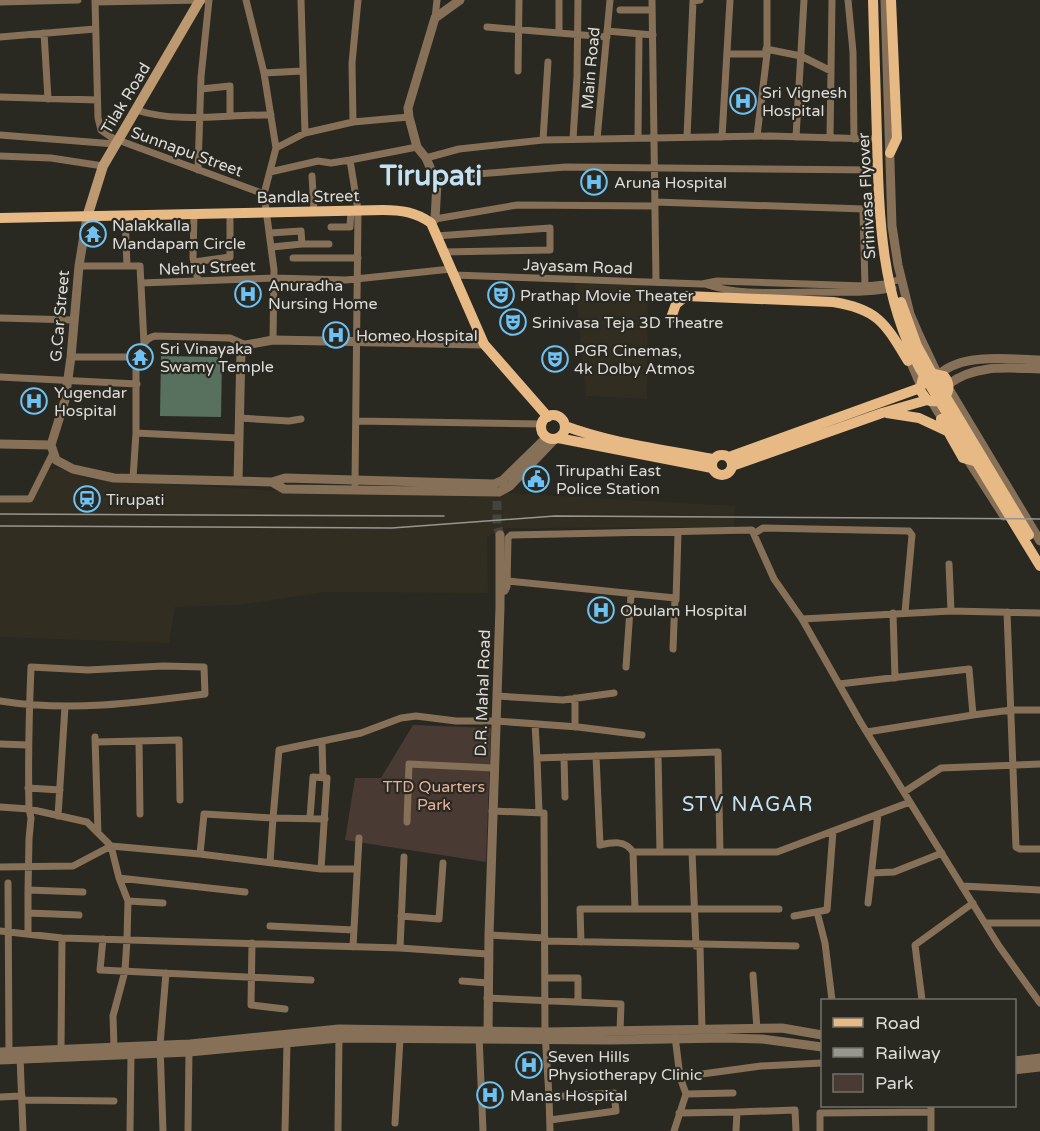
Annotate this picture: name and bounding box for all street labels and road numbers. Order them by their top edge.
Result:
street label: Main Road [577,26,605,110]
street label: Tilak Road [97,59,155,138]
street label: Sunnapu Street [128,122,245,181]
street label: Srinivasa Flyover [854,131,880,260]
street label: Bandla Street [256,186,360,208]
street label: Jayasam Road [523,255,633,279]
street label: Nehru Street [158,256,256,280]
street label: G.Car Street [46,269,74,363]
street label: D.R. Mahal Road [471,629,495,757]

